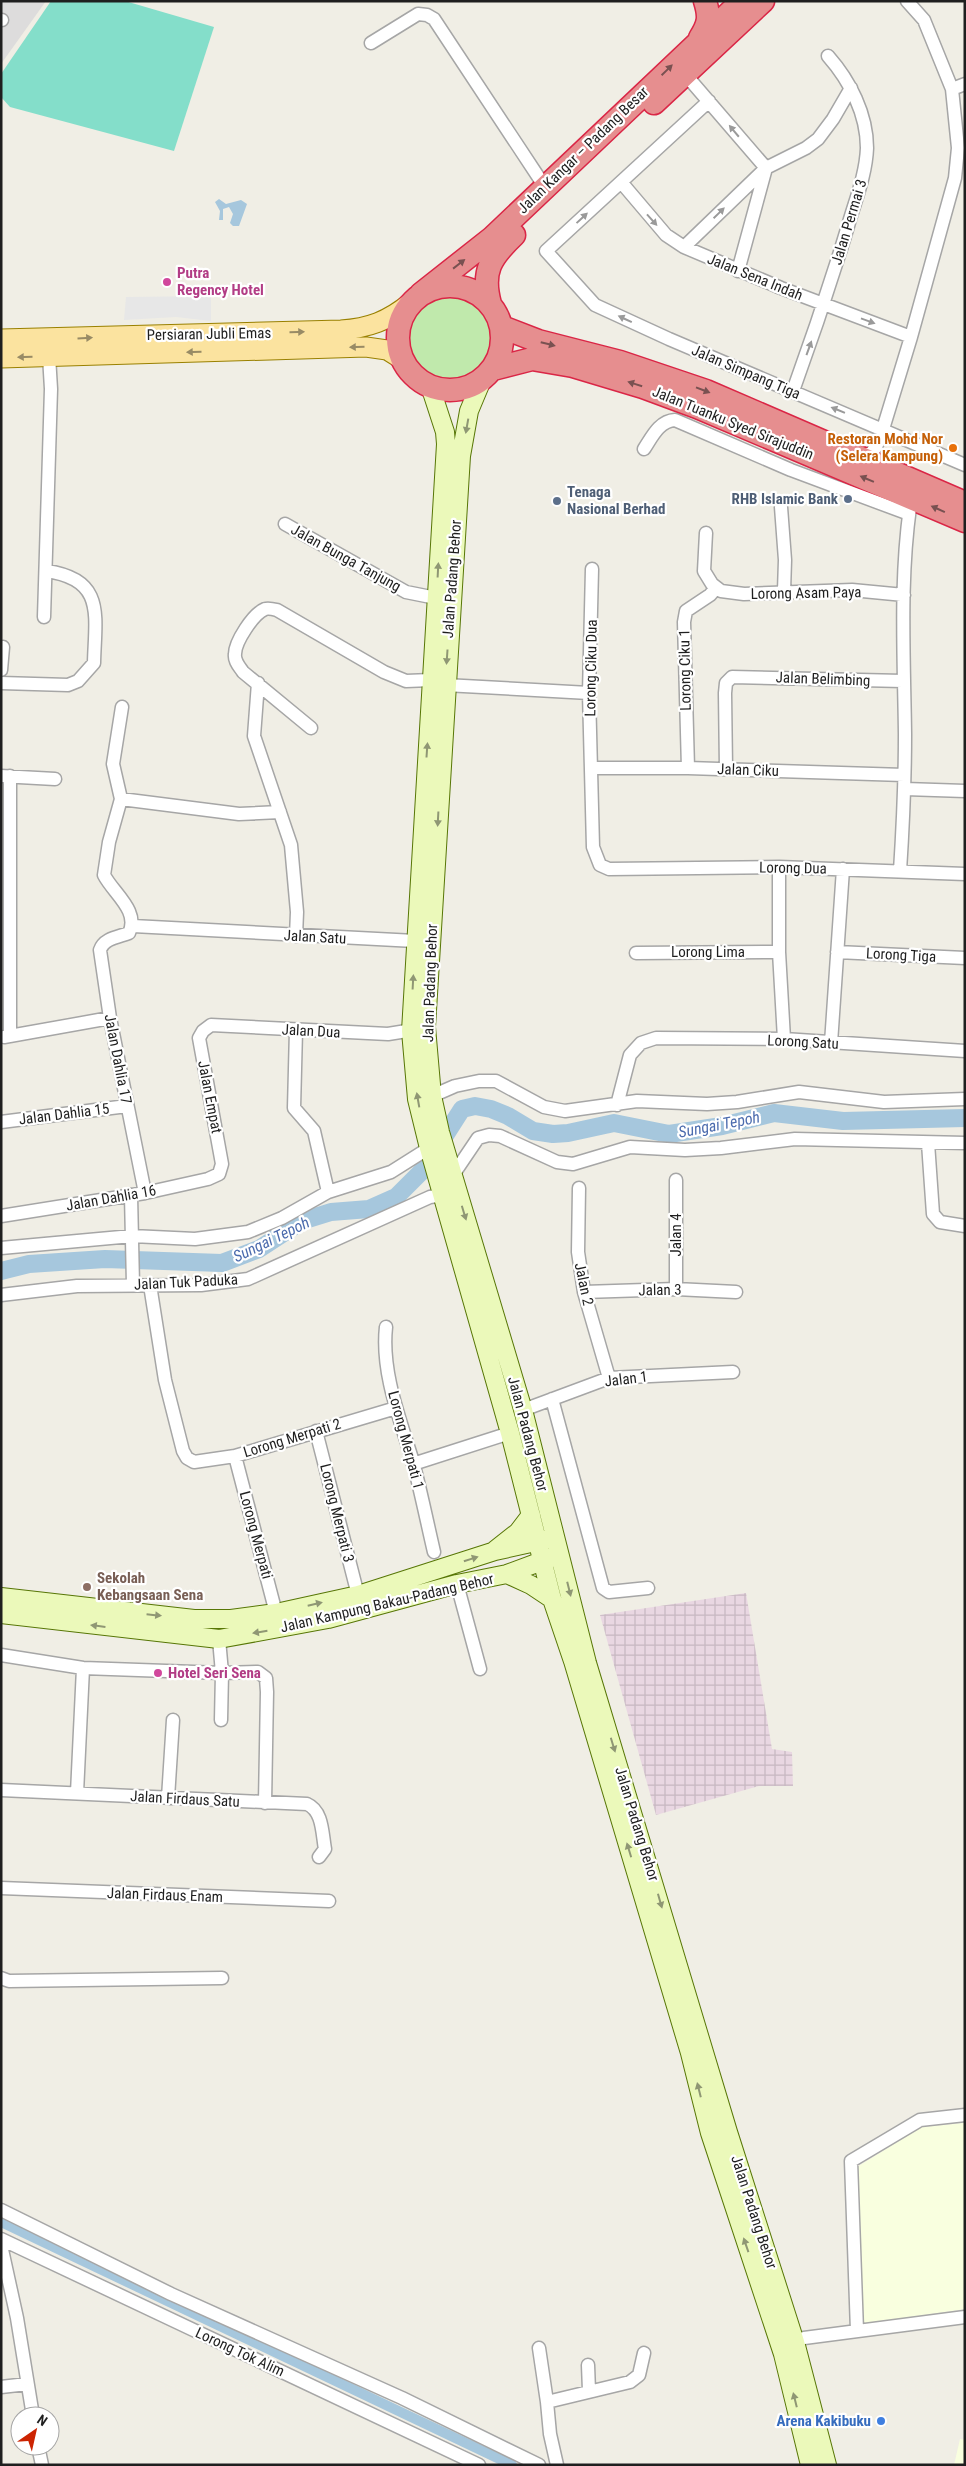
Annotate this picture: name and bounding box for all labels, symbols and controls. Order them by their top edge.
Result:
one-way arrow [661,64,673,76]
street label: Jalan Kangar – Padang Besar [514,82,652,217]
one-way arrow [729,125,740,137]
street label: Jalan Permai 3 [827,177,871,267]
one-way arrow [713,207,725,219]
one-way arrow [575,212,587,224]
one-way arrow [646,213,658,225]
street label: Jalan Sena Indah [705,250,805,304]
one-way arrow [452,258,465,269]
place label: Putra Regency Hotel [177,264,264,299]
marker: Putra Regency Hotel [161,276,173,288]
one-way arrow [618,314,632,322]
one-way arrow [861,317,876,325]
street label: Persiaran Jubli Emas [147,324,272,344]
one-way arrow [289,327,305,335]
one-way arrow [77,333,93,341]
one-way arrow [540,340,555,348]
one-way arrow [805,340,813,355]
street label: Jalan Simpang Tiga [689,341,803,403]
one-way arrow [349,343,365,351]
one-way arrow [186,348,202,356]
one-way arrow [17,354,33,362]
one-way arrow [628,380,643,388]
street label: Jalan Tuanku Syed Sirajuddin [650,382,816,464]
one-way arrow [696,386,711,394]
one-way arrow [830,406,845,414]
one-way arrow [462,418,470,434]
place label: Restoran Mohd Nor (Selera Kampung) [827,430,943,465]
marker: Restoran Mohd Nor (Selera Kampung) [947,442,959,454]
one-way arrow [860,474,874,482]
place label: Tenaga Nasional Berhad [567,483,665,518]
place label: RHB Islamic Bank [732,490,839,508]
marker: RHB Islamic Bank [842,493,854,505]
marker: Tenaga Nasional Berhad [551,495,563,507]
one-way arrow [931,505,945,513]
street label: Jalan Padang Behor [439,519,465,639]
street label: Jalan Bunga Tanjung [288,520,404,596]
one-way arrow [434,562,442,578]
street label: Lorong Asam Paya [750,583,862,603]
street label: Lorong Ciku Dua [581,619,601,717]
street label: Lorong Ciku 1 [675,629,695,711]
one-way arrow [443,649,451,665]
street label: Jalan Belimbing [775,668,871,690]
one-way arrow [423,742,431,758]
street label: Jalan Ciku [717,760,779,780]
one-way arrow [433,812,441,828]
street label: Lorong Dua [759,858,827,878]
street label: Jalan Padang Behor [419,923,441,1043]
street label: Jalan Satu [283,926,347,948]
street label: Lorong Lima [671,943,745,961]
street label: Lorong Tiga [865,944,937,966]
one-way arrow [410,974,418,990]
street label: Jalan Dahlia 17 [100,1013,136,1105]
street label: Jalan Dua [281,1020,341,1042]
street label: Lorong Satu [767,1031,839,1053]
street label: Jalan Empat [194,1059,226,1135]
one-way arrow [414,1092,422,1108]
street label: Jalan Dahlia 15 [18,1100,110,1128]
water label: Sungai Tepoh [677,1107,761,1142]
street label: Jalan Dahlia 16 [65,1181,157,1215]
one-way arrow [461,1206,469,1221]
water label: Sungai Tepoh [230,1213,312,1266]
street label: Jalan 4 [667,1213,685,1257]
street label: Jalan 2 [571,1261,597,1307]
street label: Jalan Tuk Paduka [134,1270,238,1294]
street label: Jalan 3 [638,1281,682,1299]
street label: Jalan 1 [603,1367,649,1391]
street label: Jalan Padang Behor [504,1374,552,1494]
street label: Lorong Merpati 1 [384,1389,428,1491]
street label: Lorong Merpati 2 [241,1415,343,1461]
street label: Lorong Merpati 3 [316,1462,358,1564]
street label: Lorong Merpati [236,1489,276,1581]
one-way arrow [463,1554,478,1562]
place label: Sekolah Kebangsaan Sena [97,1569,203,1604]
street label: Jalan Kampung Bakau-Padang Behor [279,1570,496,1636]
marker: Sekolah Kebangsaan Sena [81,1581,93,1593]
one-way arrow [565,1581,573,1596]
one-way arrow [307,1600,323,1608]
one-way arrow [146,1611,162,1619]
one-way arrow [90,1622,106,1630]
one-way arrow [251,1628,267,1636]
place label: Hotel Seri Sena [168,1664,261,1682]
marker: Hotel Seri Sena [152,1667,164,1679]
one-way arrow [610,1738,618,1753]
street label: Jalan Padang Behor [611,1765,663,1884]
street label: Jalan Firdaus Satu [130,1787,240,1811]
one-way arrow [625,1842,633,1857]
street label: Jalan Firdaus Enam [107,1884,223,1906]
one-way arrow [656,1893,664,1908]
one-way arrow [695,2082,703,2097]
street label: Jalan Padang Behor [727,2153,781,2272]
one-way arrow [742,2238,750,2253]
street label: Lorong Tok Alim [193,2324,287,2380]
one-way arrow [791,2393,799,2408]
north arrow [10,2406,60,2456]
text: N [34,2411,50,2429]
place label: Arena Kakibuku [776,2412,871,2430]
marker: Arena Kakibuku [875,2415,887,2427]

